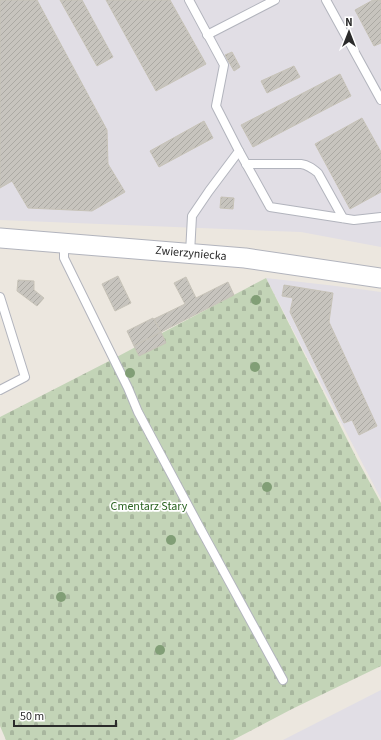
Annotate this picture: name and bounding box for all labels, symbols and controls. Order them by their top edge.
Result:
north arrow [329,12,369,52]
text: N [345,15,353,30]
street label: Zwierzyniecka [155,242,227,265]
park label: Cmentarz Stary [111,498,188,515]
scale bar [14,702,116,728]
text: 50 m [20,708,44,725]

